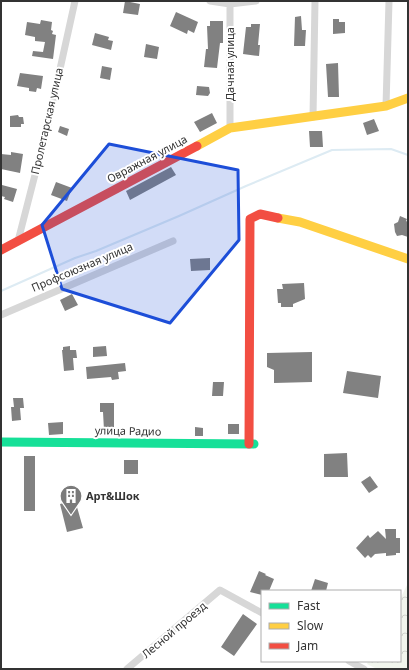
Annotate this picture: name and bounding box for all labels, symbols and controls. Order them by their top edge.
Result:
street label: Дачная улица [222,27,237,101]
street label: Пролетарская улица [27,66,66,176]
street label: Овражная улица [104,131,189,186]
street label: Профсоюзная улица [29,238,135,295]
street label: улица Радио [95,422,161,439]
building icon: Арт&Шок [58,483,84,516]
place label: Арт&Шок [86,488,140,503]
legend [261,590,401,662]
text: Fast [297,597,321,614]
street label: Лесной проезд [138,598,209,661]
text: Slow [297,617,324,634]
text: Jam [296,637,318,654]

